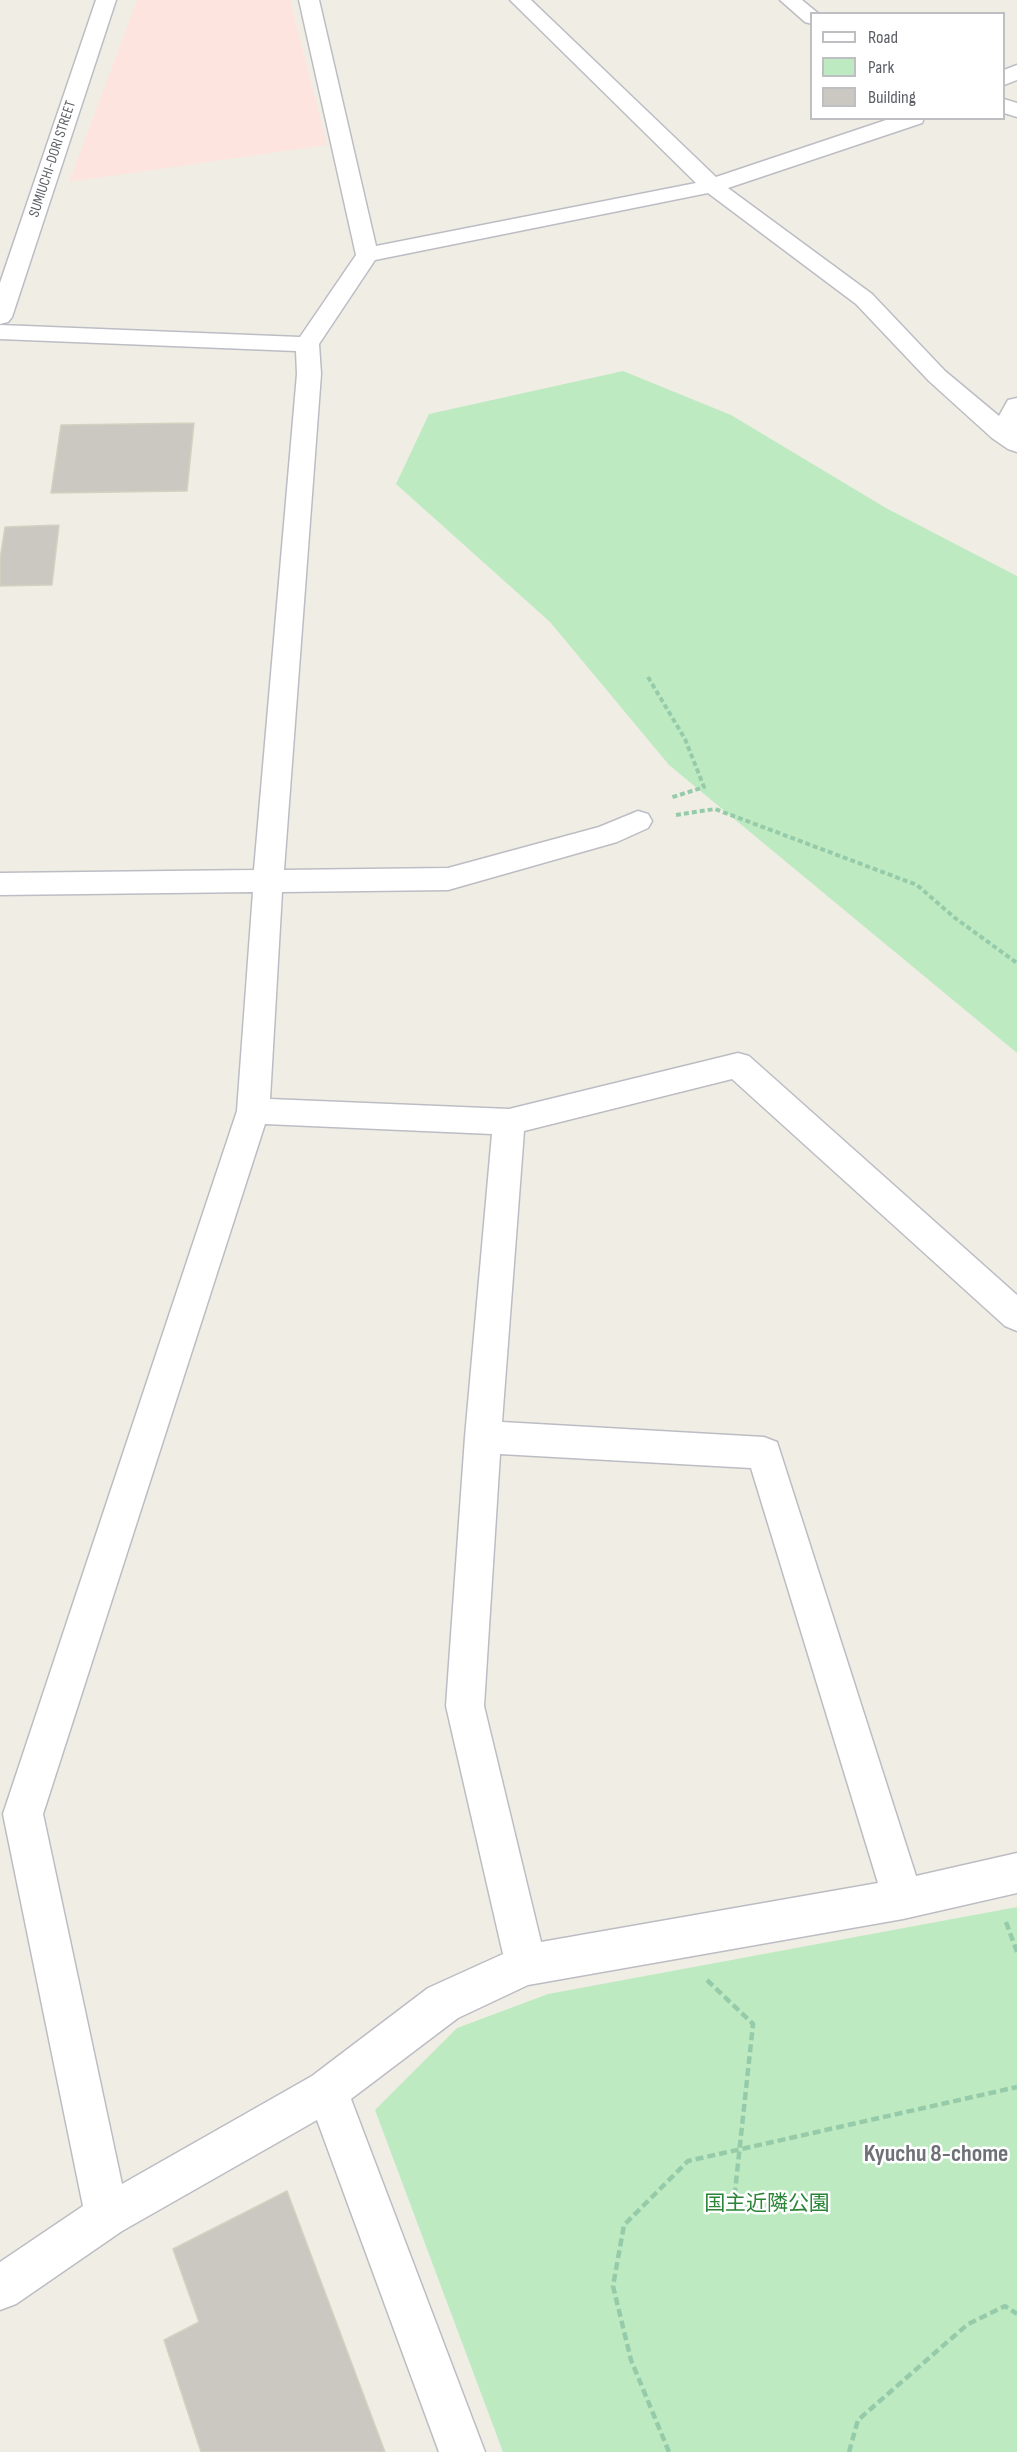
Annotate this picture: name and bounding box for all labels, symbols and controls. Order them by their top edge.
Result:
legend [810,12,1005,120]
text: Road [868,27,898,48]
text: Park [868,57,894,78]
text: Building [868,87,916,108]
street label: SUMIUCHI-DORI STREET [26,98,80,220]
district label: Kyuchu 8-chome [864,2141,1008,2169]
park label: 国主近隣公園 [704,2192,830,2218]

